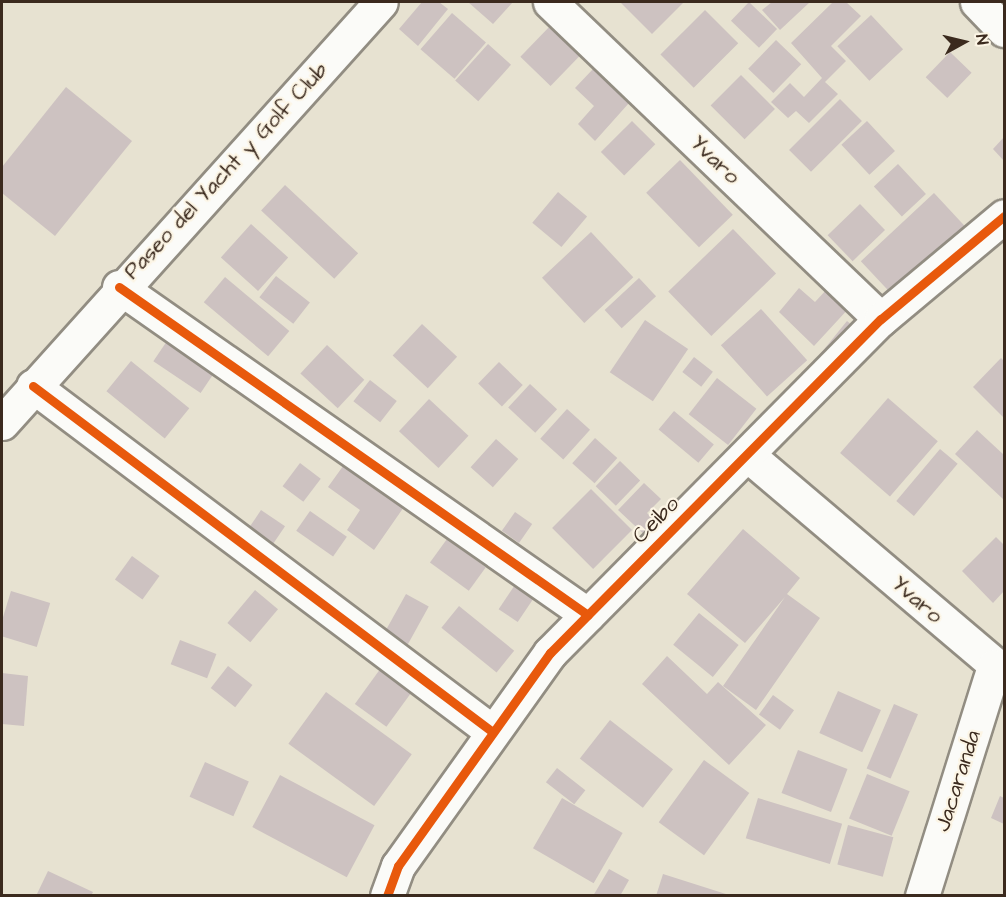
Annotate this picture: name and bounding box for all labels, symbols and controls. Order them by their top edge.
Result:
north arrow [934,12,994,72]
text: N [970,33,993,46]
street label: Paseo del Yacht y Golf Club [119,57,333,285]
street label: Yvaro [685,130,745,190]
street label: Ceibo [627,491,685,549]
street label: Yvaro [886,571,948,629]
street label: Jacaranda [929,727,987,835]

